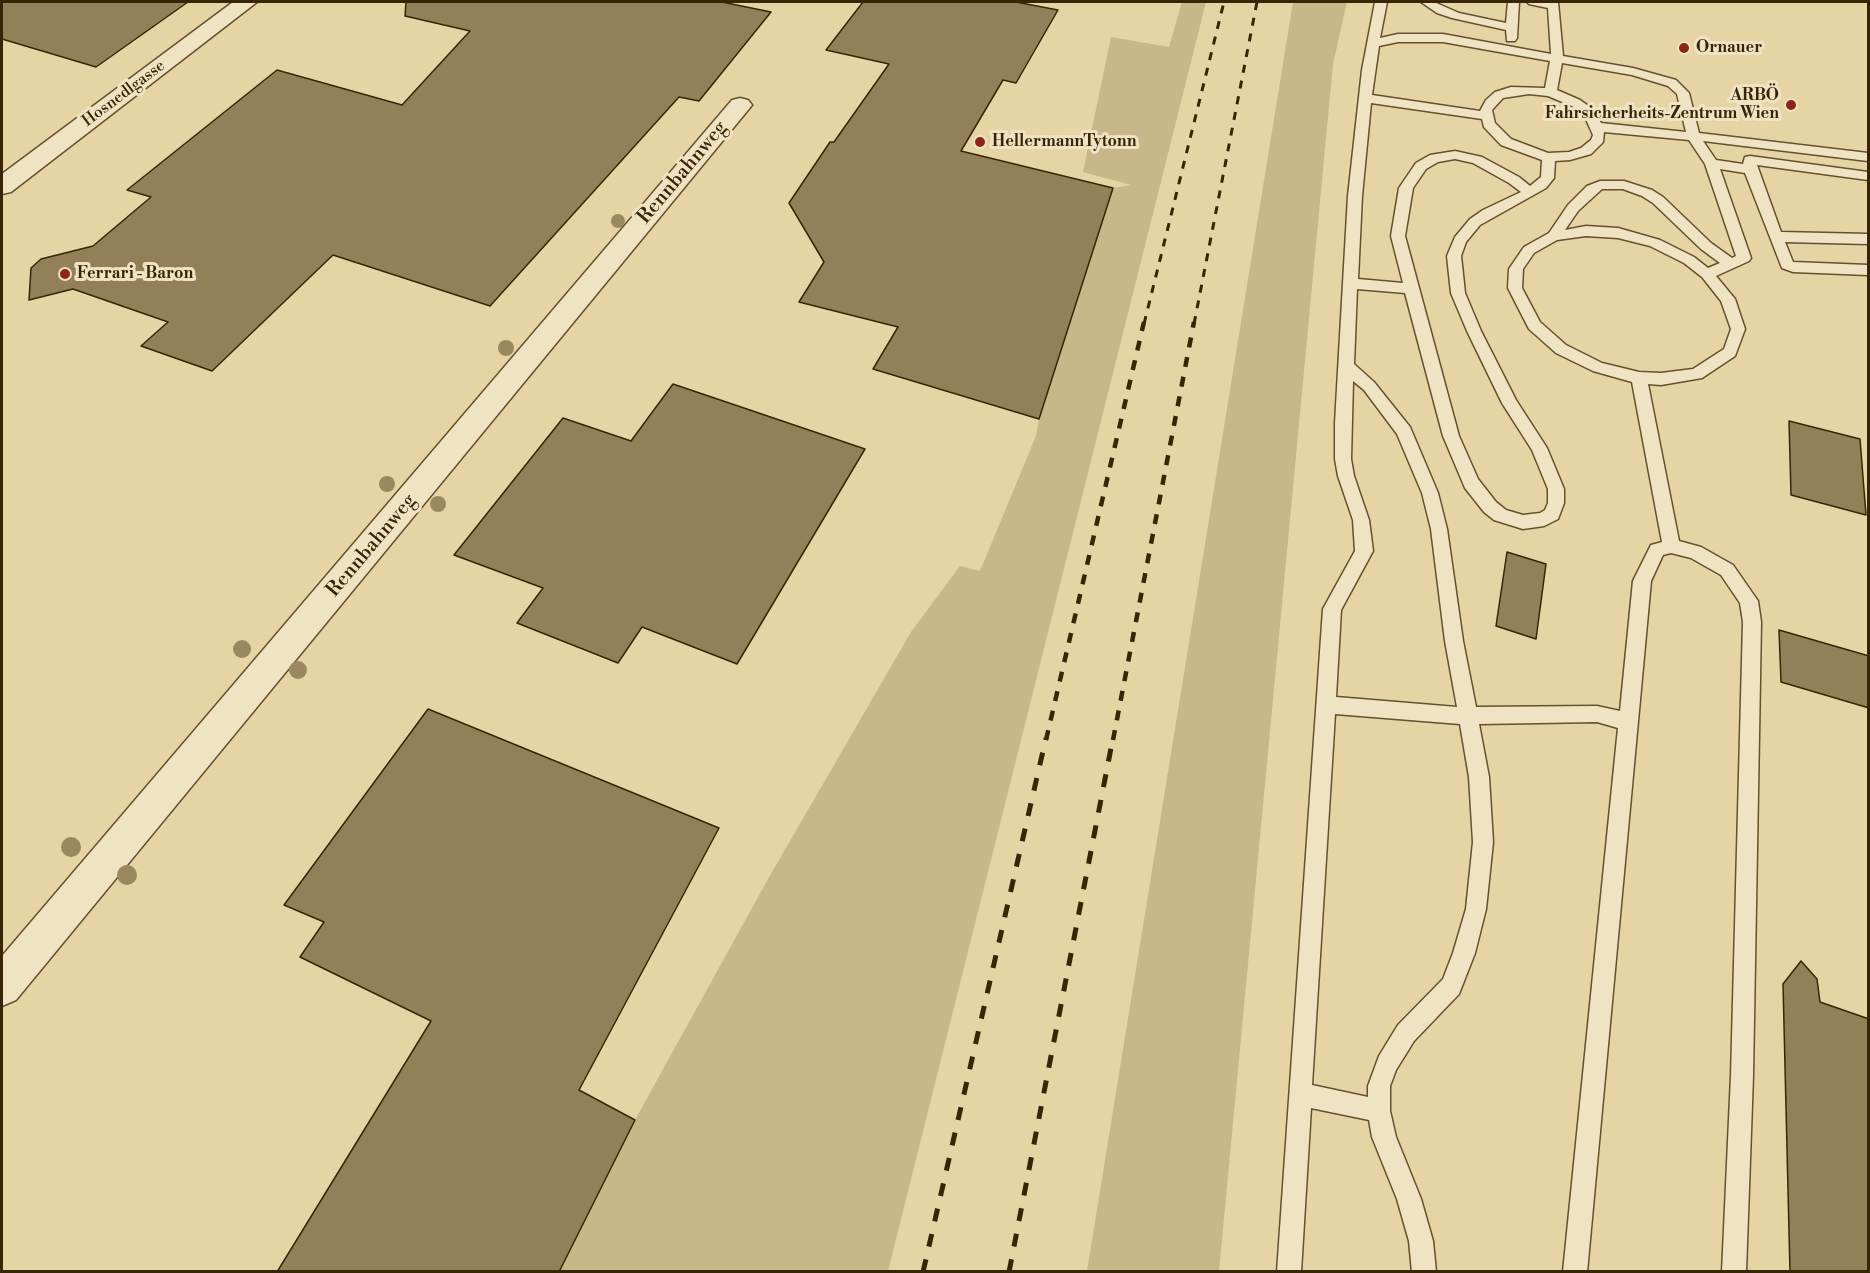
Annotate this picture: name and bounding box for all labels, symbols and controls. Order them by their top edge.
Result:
place label: Ornauer [1696,38,1762,58]
marker: Ornauer [1677,41,1691,55]
street label: Hosnedlgasse [79,57,169,131]
place label: ARBÖ Fahrsicherheits-Zentrum Wien [1545,86,1779,124]
marker: ARBÖ Fahrsicherheits-Zentrum Wien [1784,98,1798,112]
street label: Rennbahnweg [633,117,733,229]
place label: HellermannTytonn [992,132,1136,152]
marker: HellermannTytonn [973,135,987,149]
place label: Ferrari - Baron [77,264,193,284]
marker: Ferrari - Baron [58,267,72,281]
street label: Rennbahnweg [322,490,422,602]

